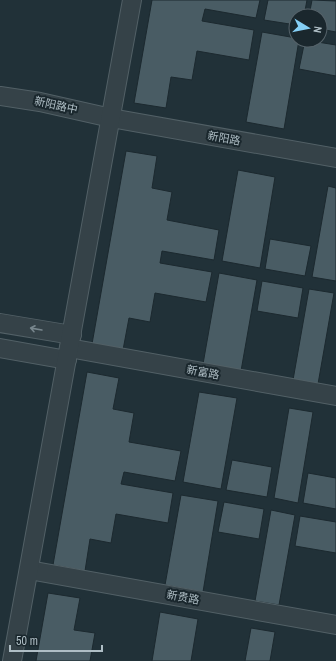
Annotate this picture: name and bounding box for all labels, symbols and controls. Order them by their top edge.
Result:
north arrow [288,8,328,48]
text: N [310,25,325,34]
street label: 新阳路中 [33,94,79,116]
street label: 新阳路 [207,128,241,148]
one-way arrow [30,325,43,333]
street label: 新富路 [186,362,220,382]
street label: 新贵路 [166,587,200,607]
scale bar [10,627,102,653]
text: 50 m [16,633,38,649]

